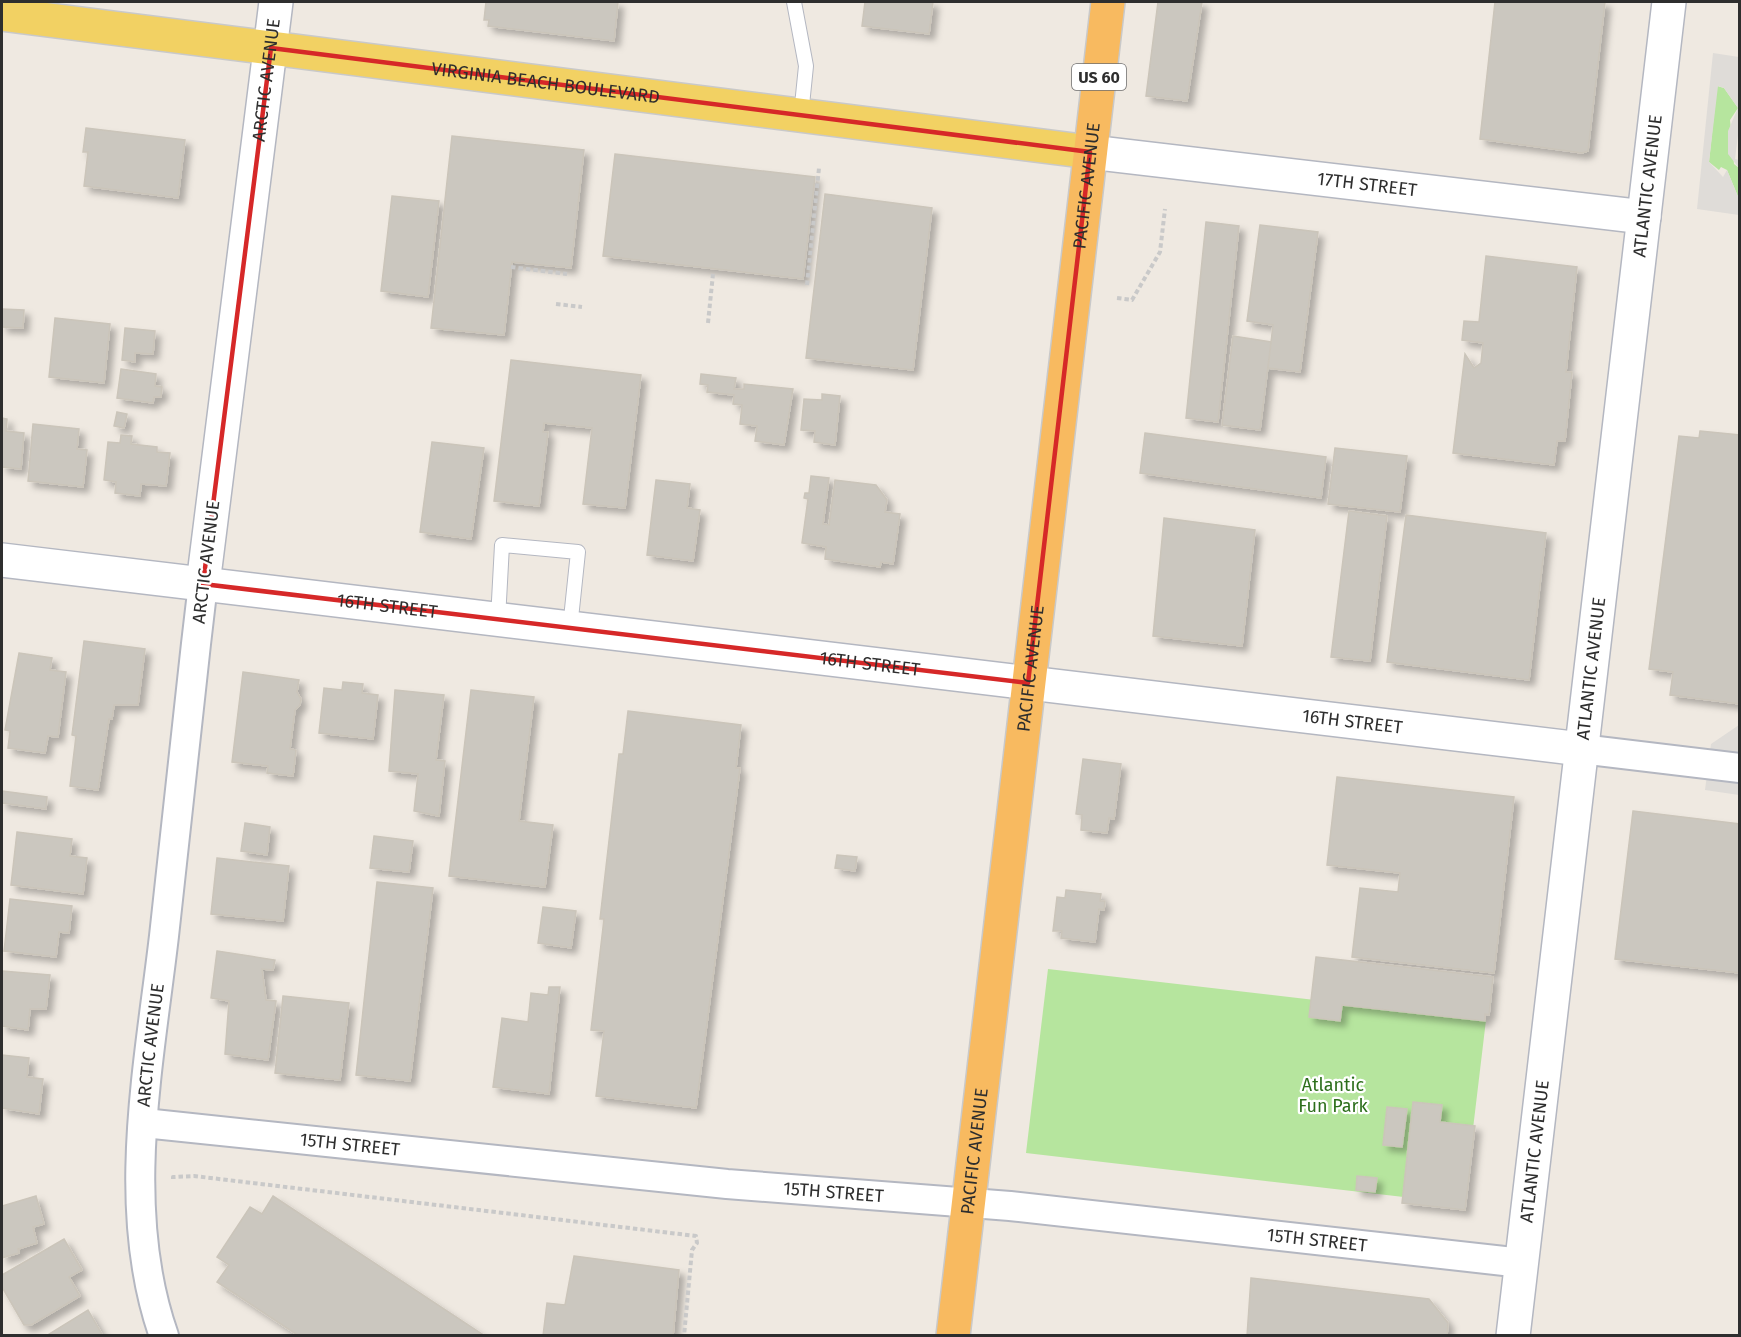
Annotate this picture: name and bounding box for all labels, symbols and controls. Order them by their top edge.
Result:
street label: ARCTIC AVENUE [248,17,285,143]
street label: VIRGINIA BEACH BOULEVARD [430,58,661,108]
road number: US 60 [1072,64,1126,90]
street label: ATLANTIC AVENUE [1628,113,1667,258]
street label: PACIFIC AVENUE [1068,121,1105,250]
street label: 17TH STREET [1316,168,1419,201]
street label: ARCTIC AVENUE [188,499,224,625]
street label: 16TH STREET [336,589,439,623]
street label: ATLANTIC AVENUE [1572,596,1610,741]
street label: PACIFIC AVENUE [1012,604,1049,733]
street label: 16TH STREET [818,647,922,681]
street label: 16TH STREET [1301,705,1405,739]
street label: ARCTIC AVENUE [133,982,169,1108]
park label: Atlantic Fun Park [1298,1074,1368,1117]
street label: ATLANTIC AVENUE [1515,1079,1554,1224]
street label: PACIFIC AVENUE [956,1087,993,1216]
street label: 15TH STREET [299,1128,402,1161]
street label: 15TH STREET [782,1177,885,1207]
street label: 15TH STREET [1266,1224,1369,1257]

